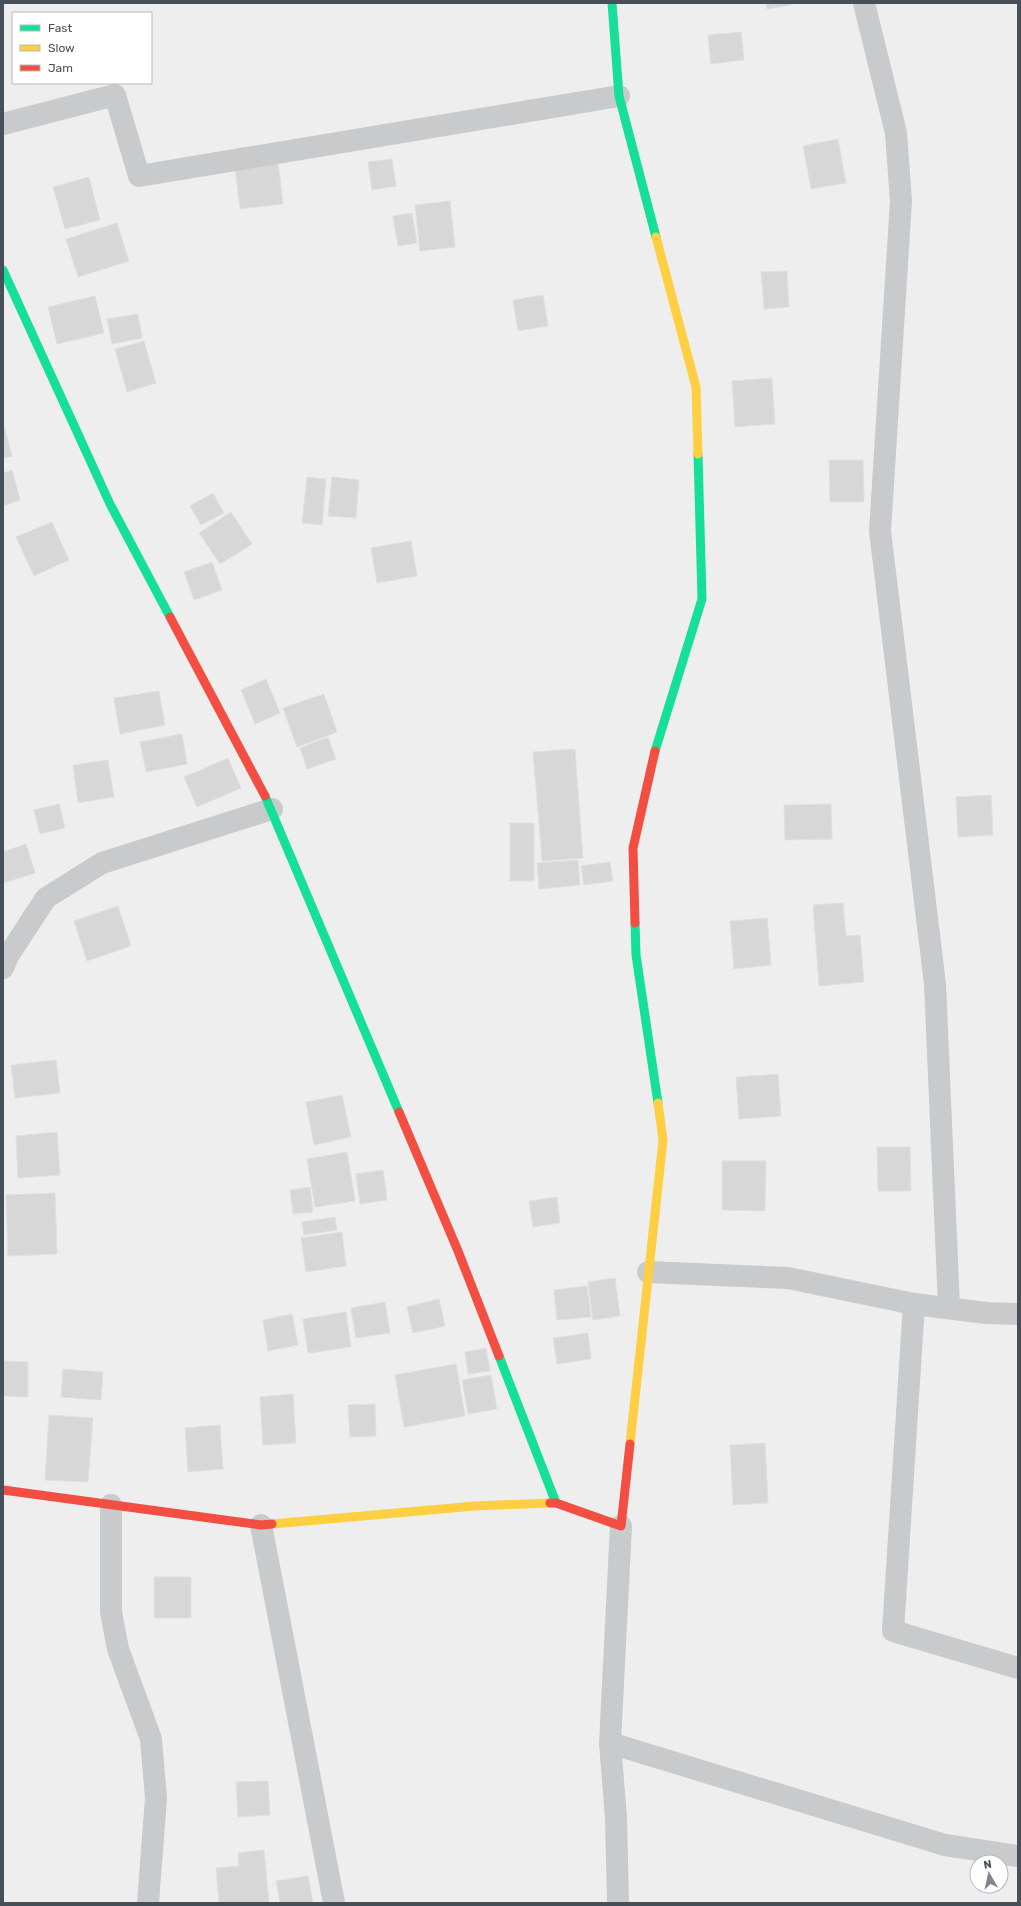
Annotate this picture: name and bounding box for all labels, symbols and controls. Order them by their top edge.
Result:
legend [12,12,152,84]
text: Fast [48,21,72,35]
text: Slow [48,41,75,55]
text: Jam [48,61,73,75]
north arrow [969,1854,1009,1894]
text: N [983,1858,993,1872]

